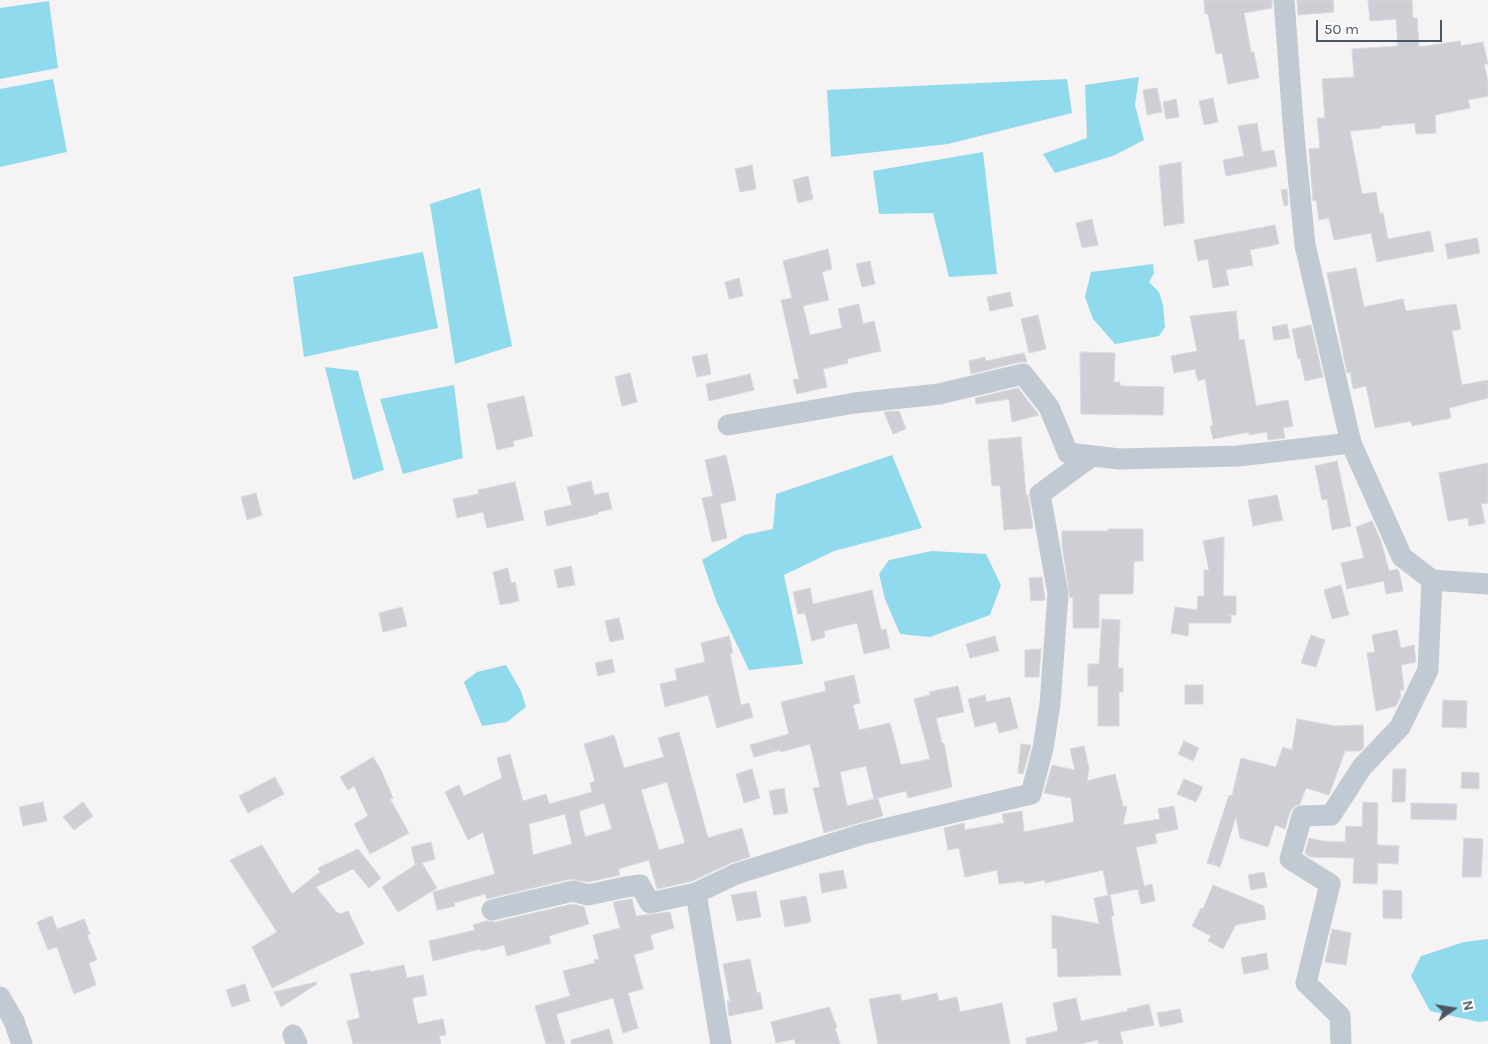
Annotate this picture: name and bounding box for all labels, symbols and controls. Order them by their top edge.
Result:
scale bar [1318,10,1444,42]
text: 50 m [1324,20,1359,38]
north arrow [1428,984,1478,1034]
text: N [1459,999,1478,1012]

